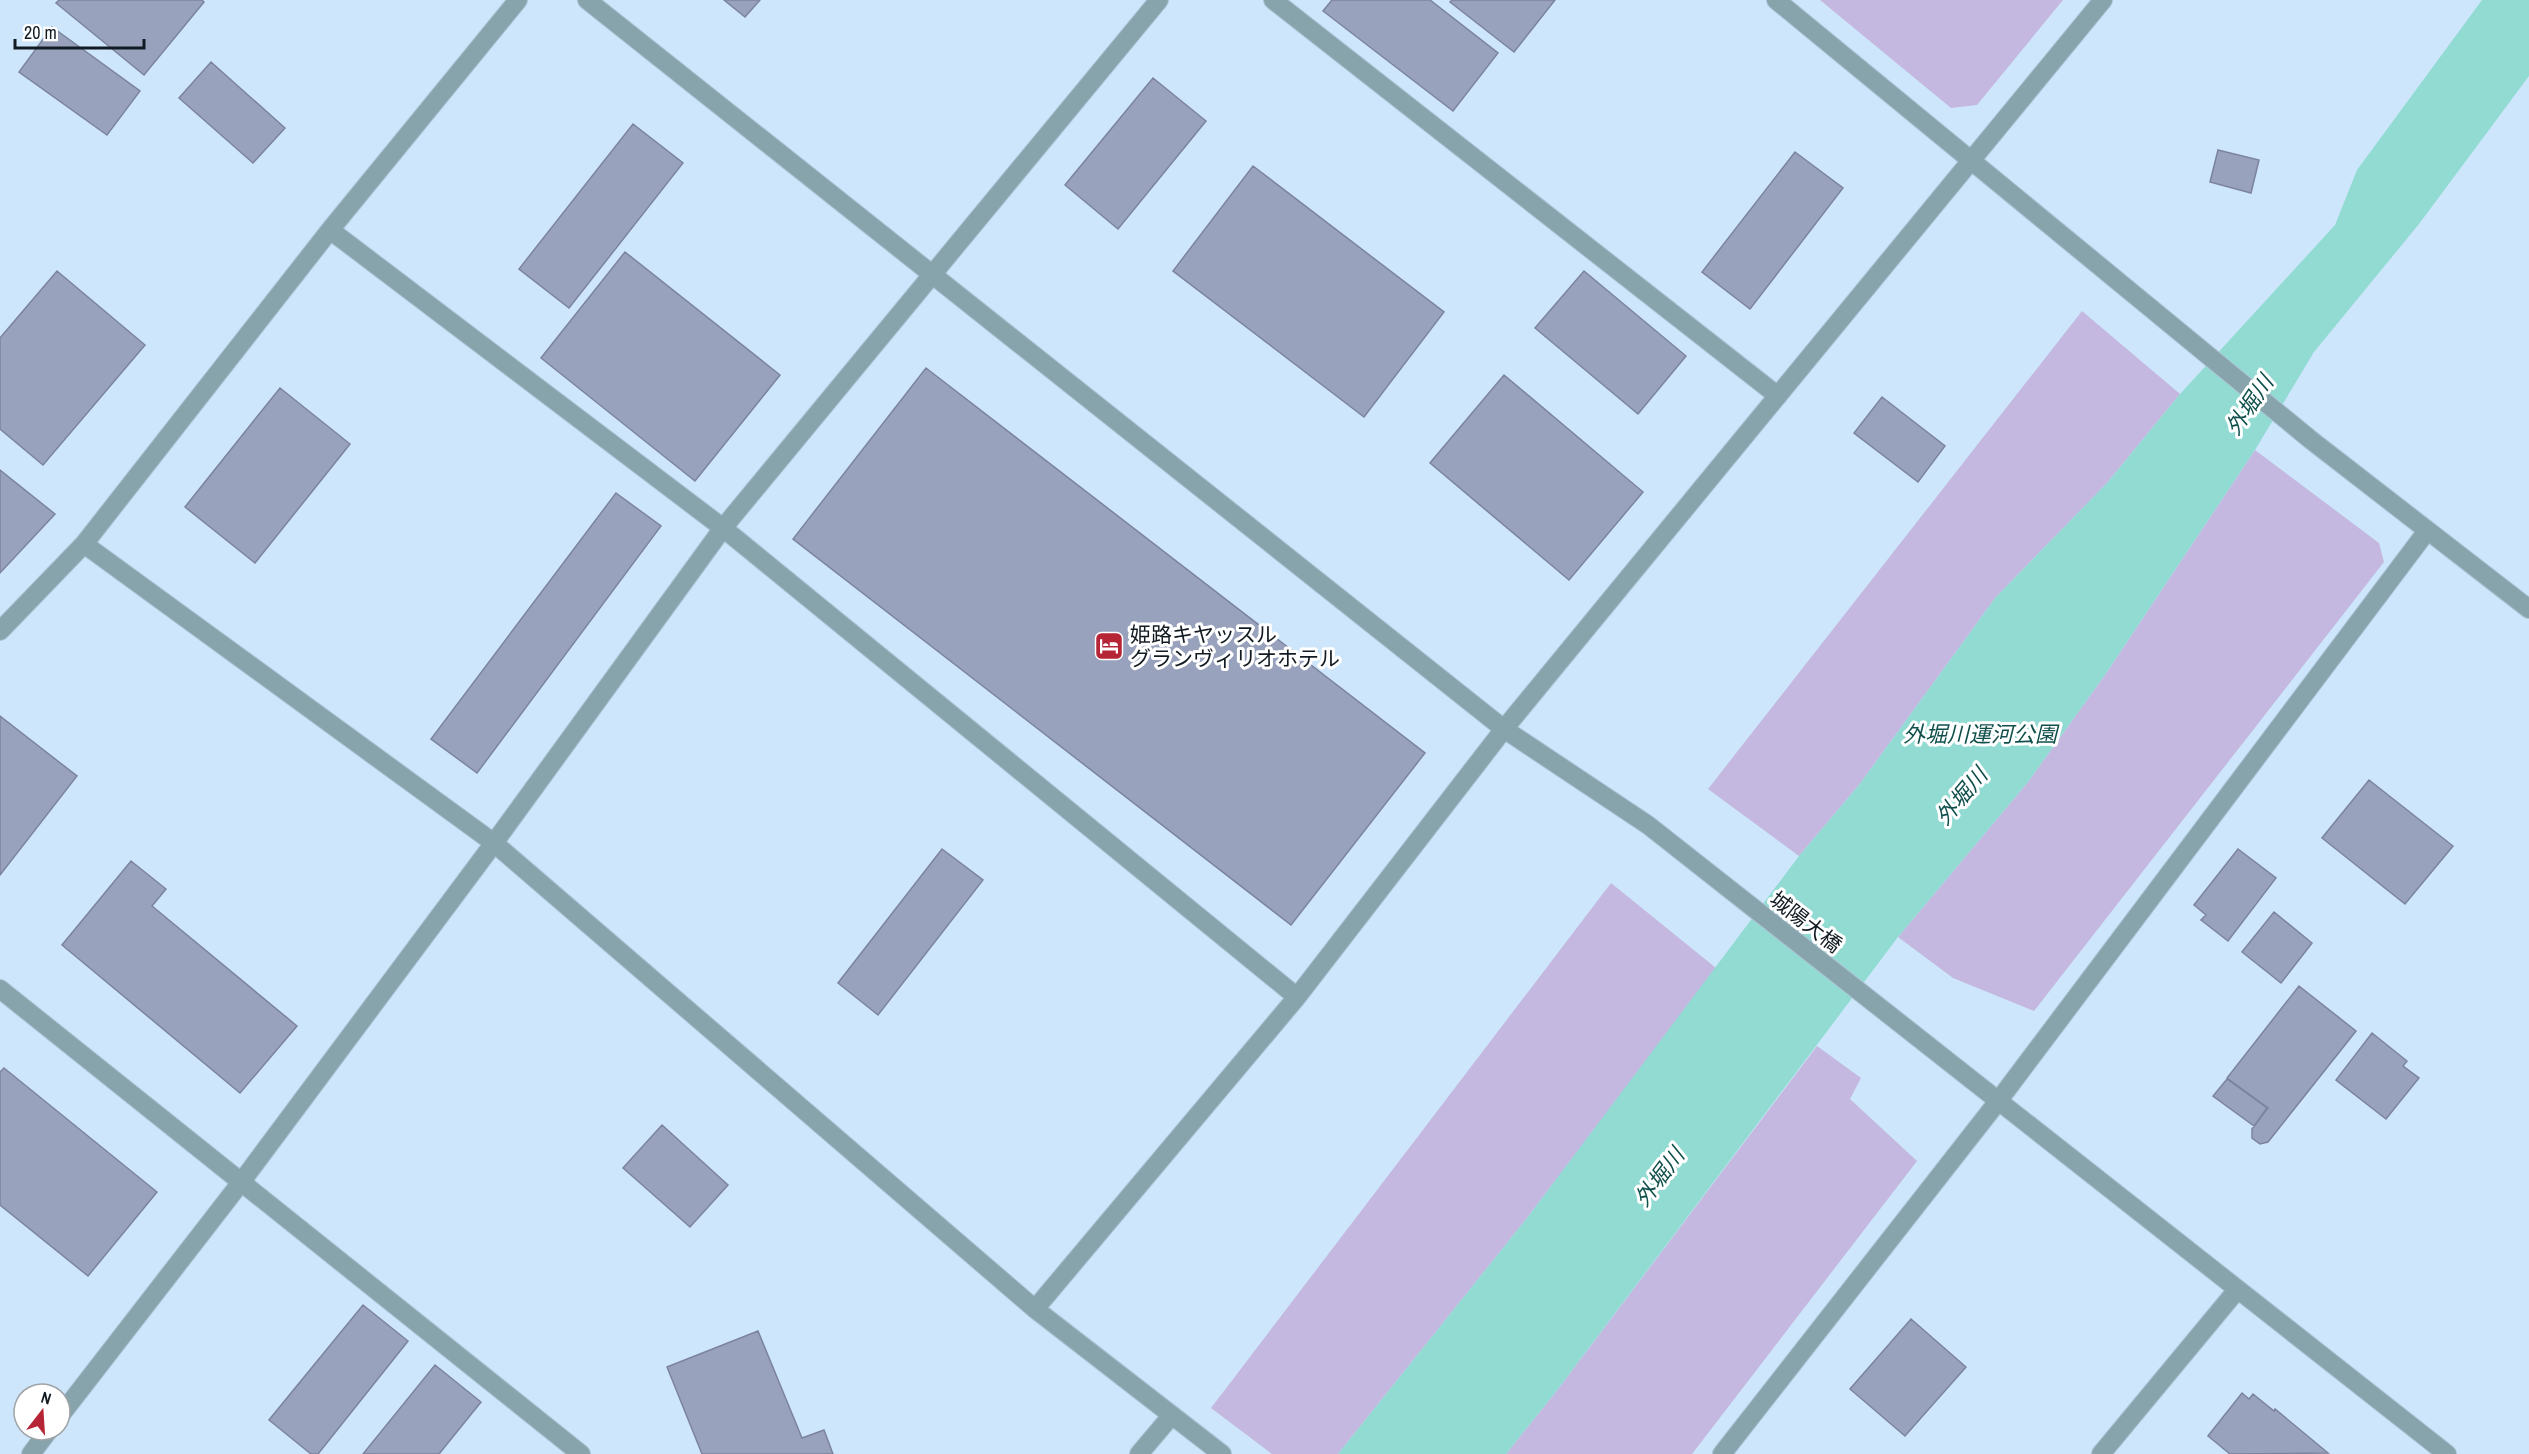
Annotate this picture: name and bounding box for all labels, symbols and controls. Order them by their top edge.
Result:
scale bar [15,12,144,50]
text: 20 m [24,20,57,45]
water label: 外堀川 [2218,368,2281,441]
place label: 姫路キヤッスル グランヴィリオホテル [1130,620,1340,673]
hotel icon: 姫路キヤッスル グランヴィリオホテル [1093,630,1125,662]
water label: 外堀川運河公園 [1903,719,2060,749]
water label: 外堀川 [1928,760,1995,831]
street label: 城陽大橋 [1764,885,1848,959]
water label: 外堀川 [1627,1140,1692,1212]
north arrow [12,1382,72,1442]
text: N [39,1386,54,1410]

